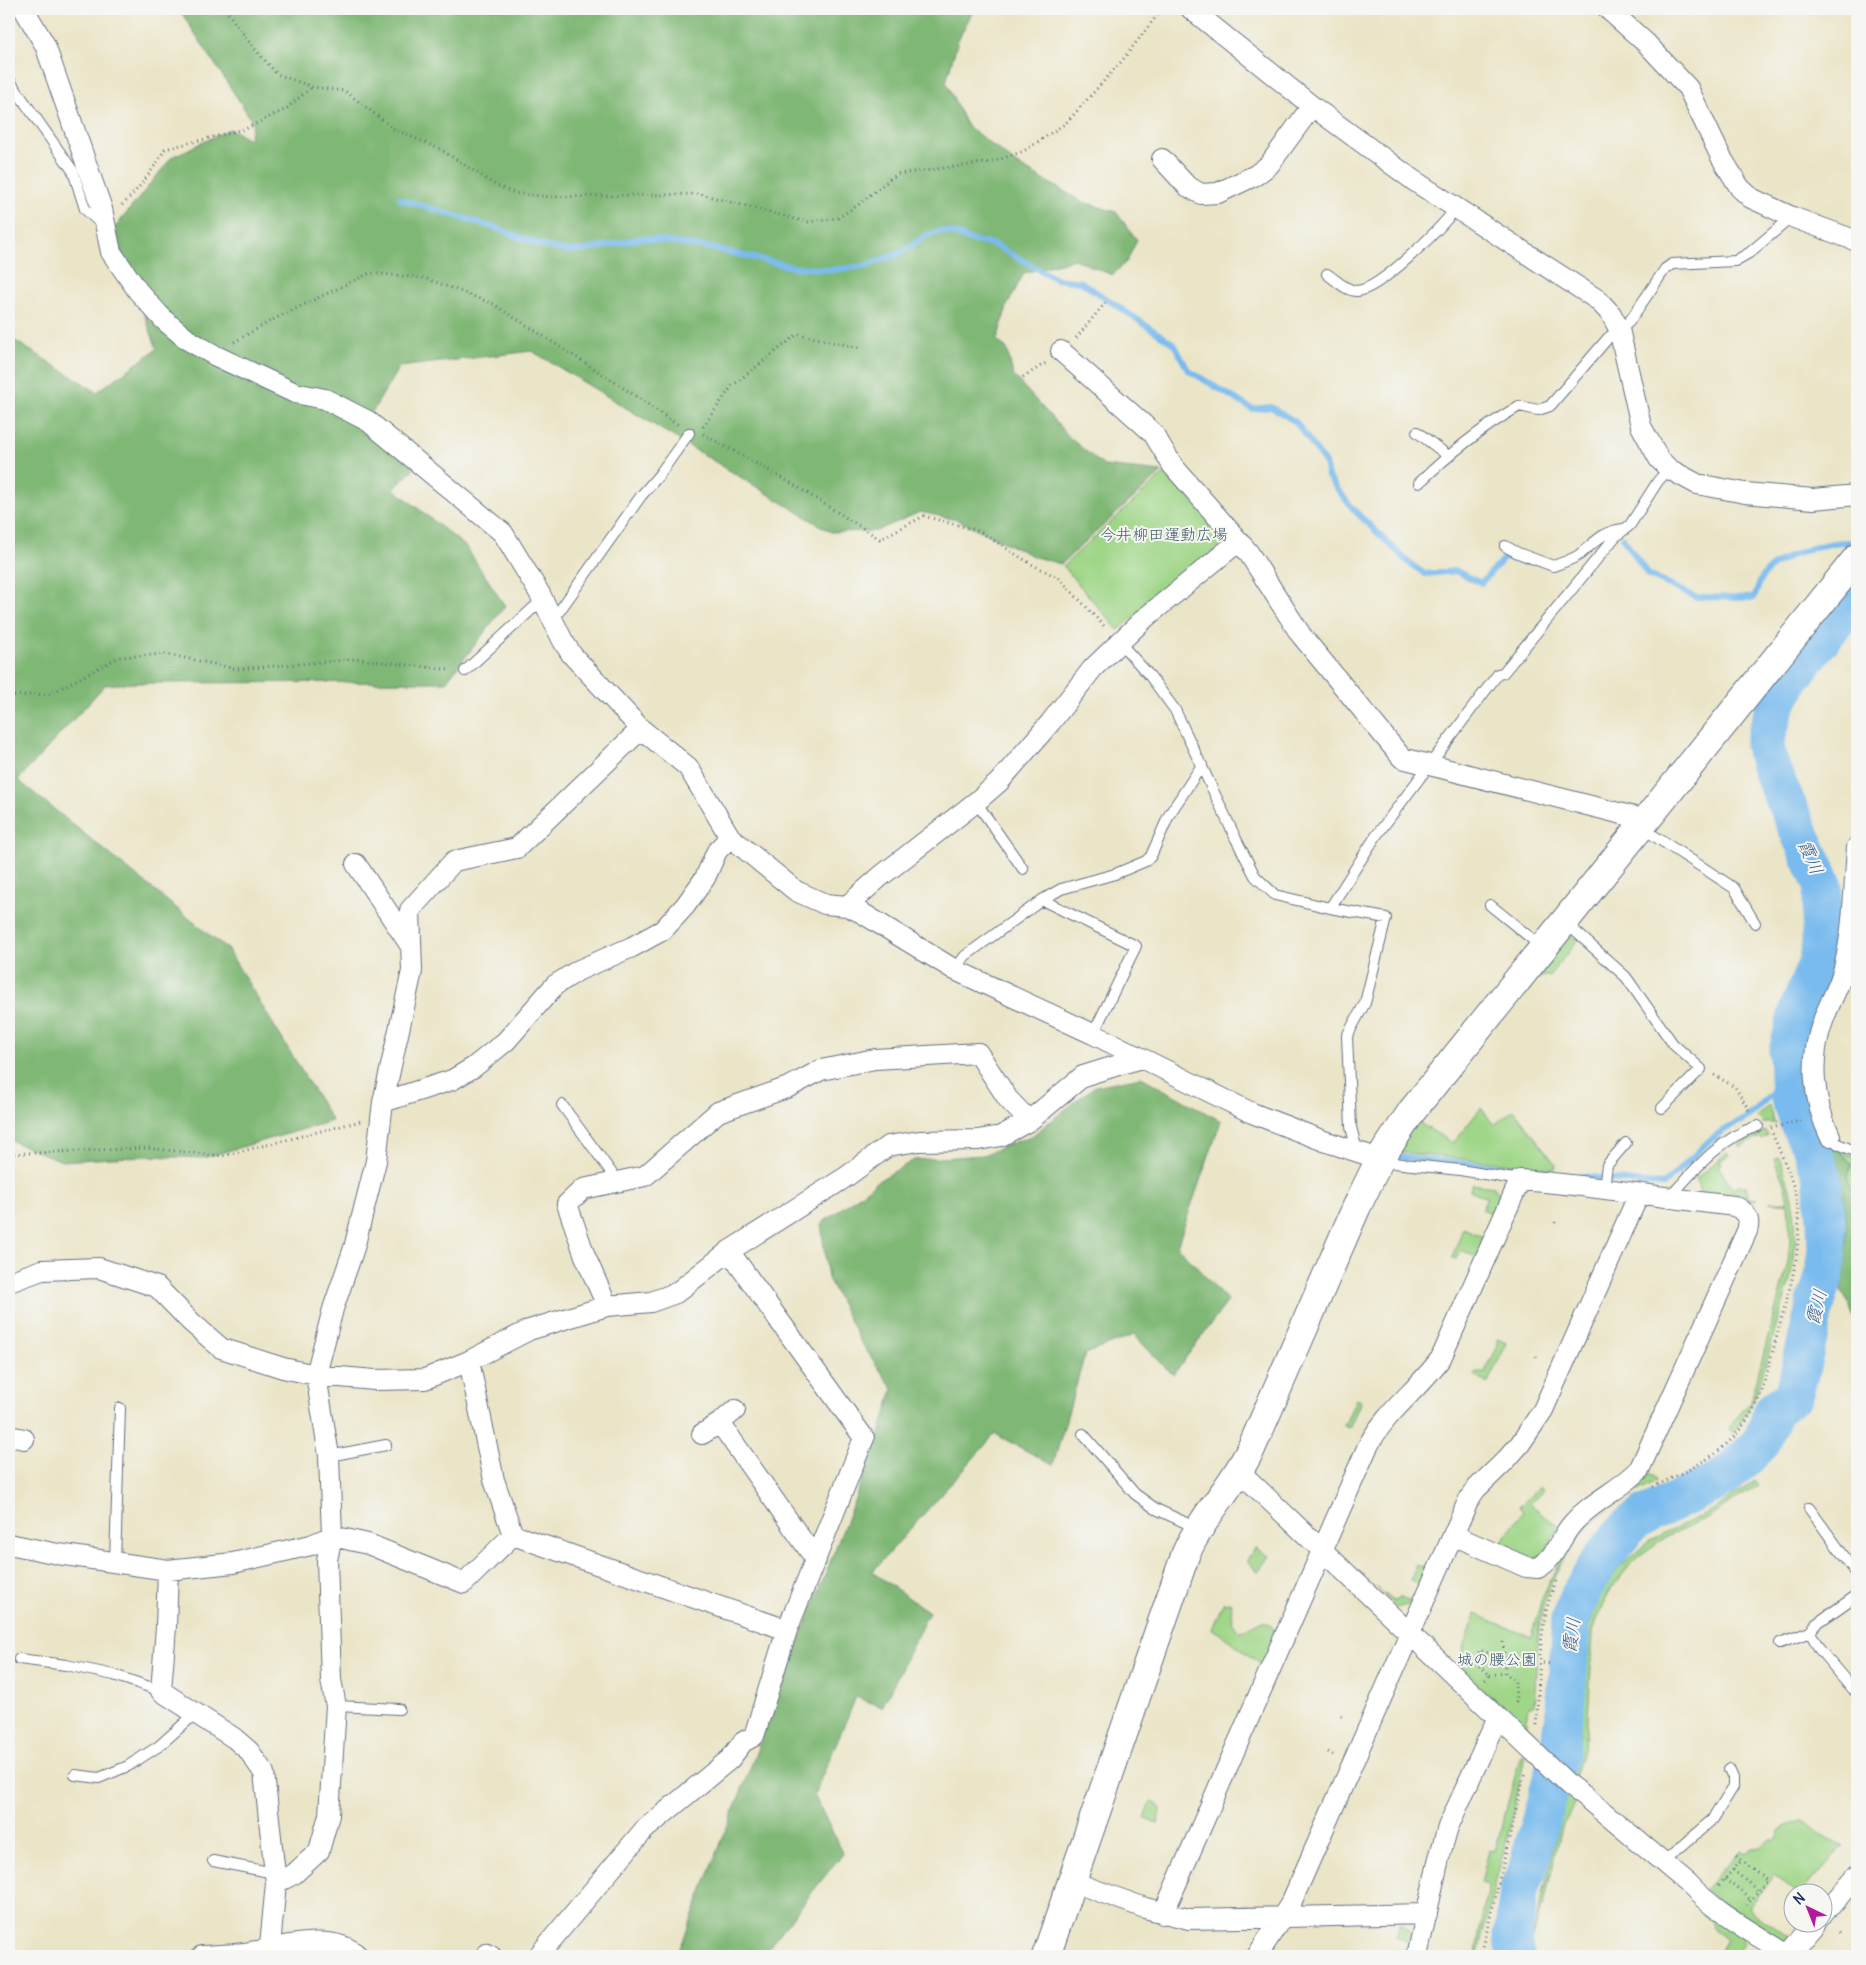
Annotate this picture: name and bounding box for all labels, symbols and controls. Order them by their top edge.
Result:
park label: 今井柳田運動広場 [1100,524,1228,544]
water label: 霞川 [1793,836,1829,878]
water label: 霞川 [1800,1287,1832,1327]
water label: 霞川 [1557,1616,1585,1654]
park label: 城の腰公園 [1457,1649,1537,1669]
north arrow [1784,1882,1834,1932]
text: N [1789,1889,1809,1908]

